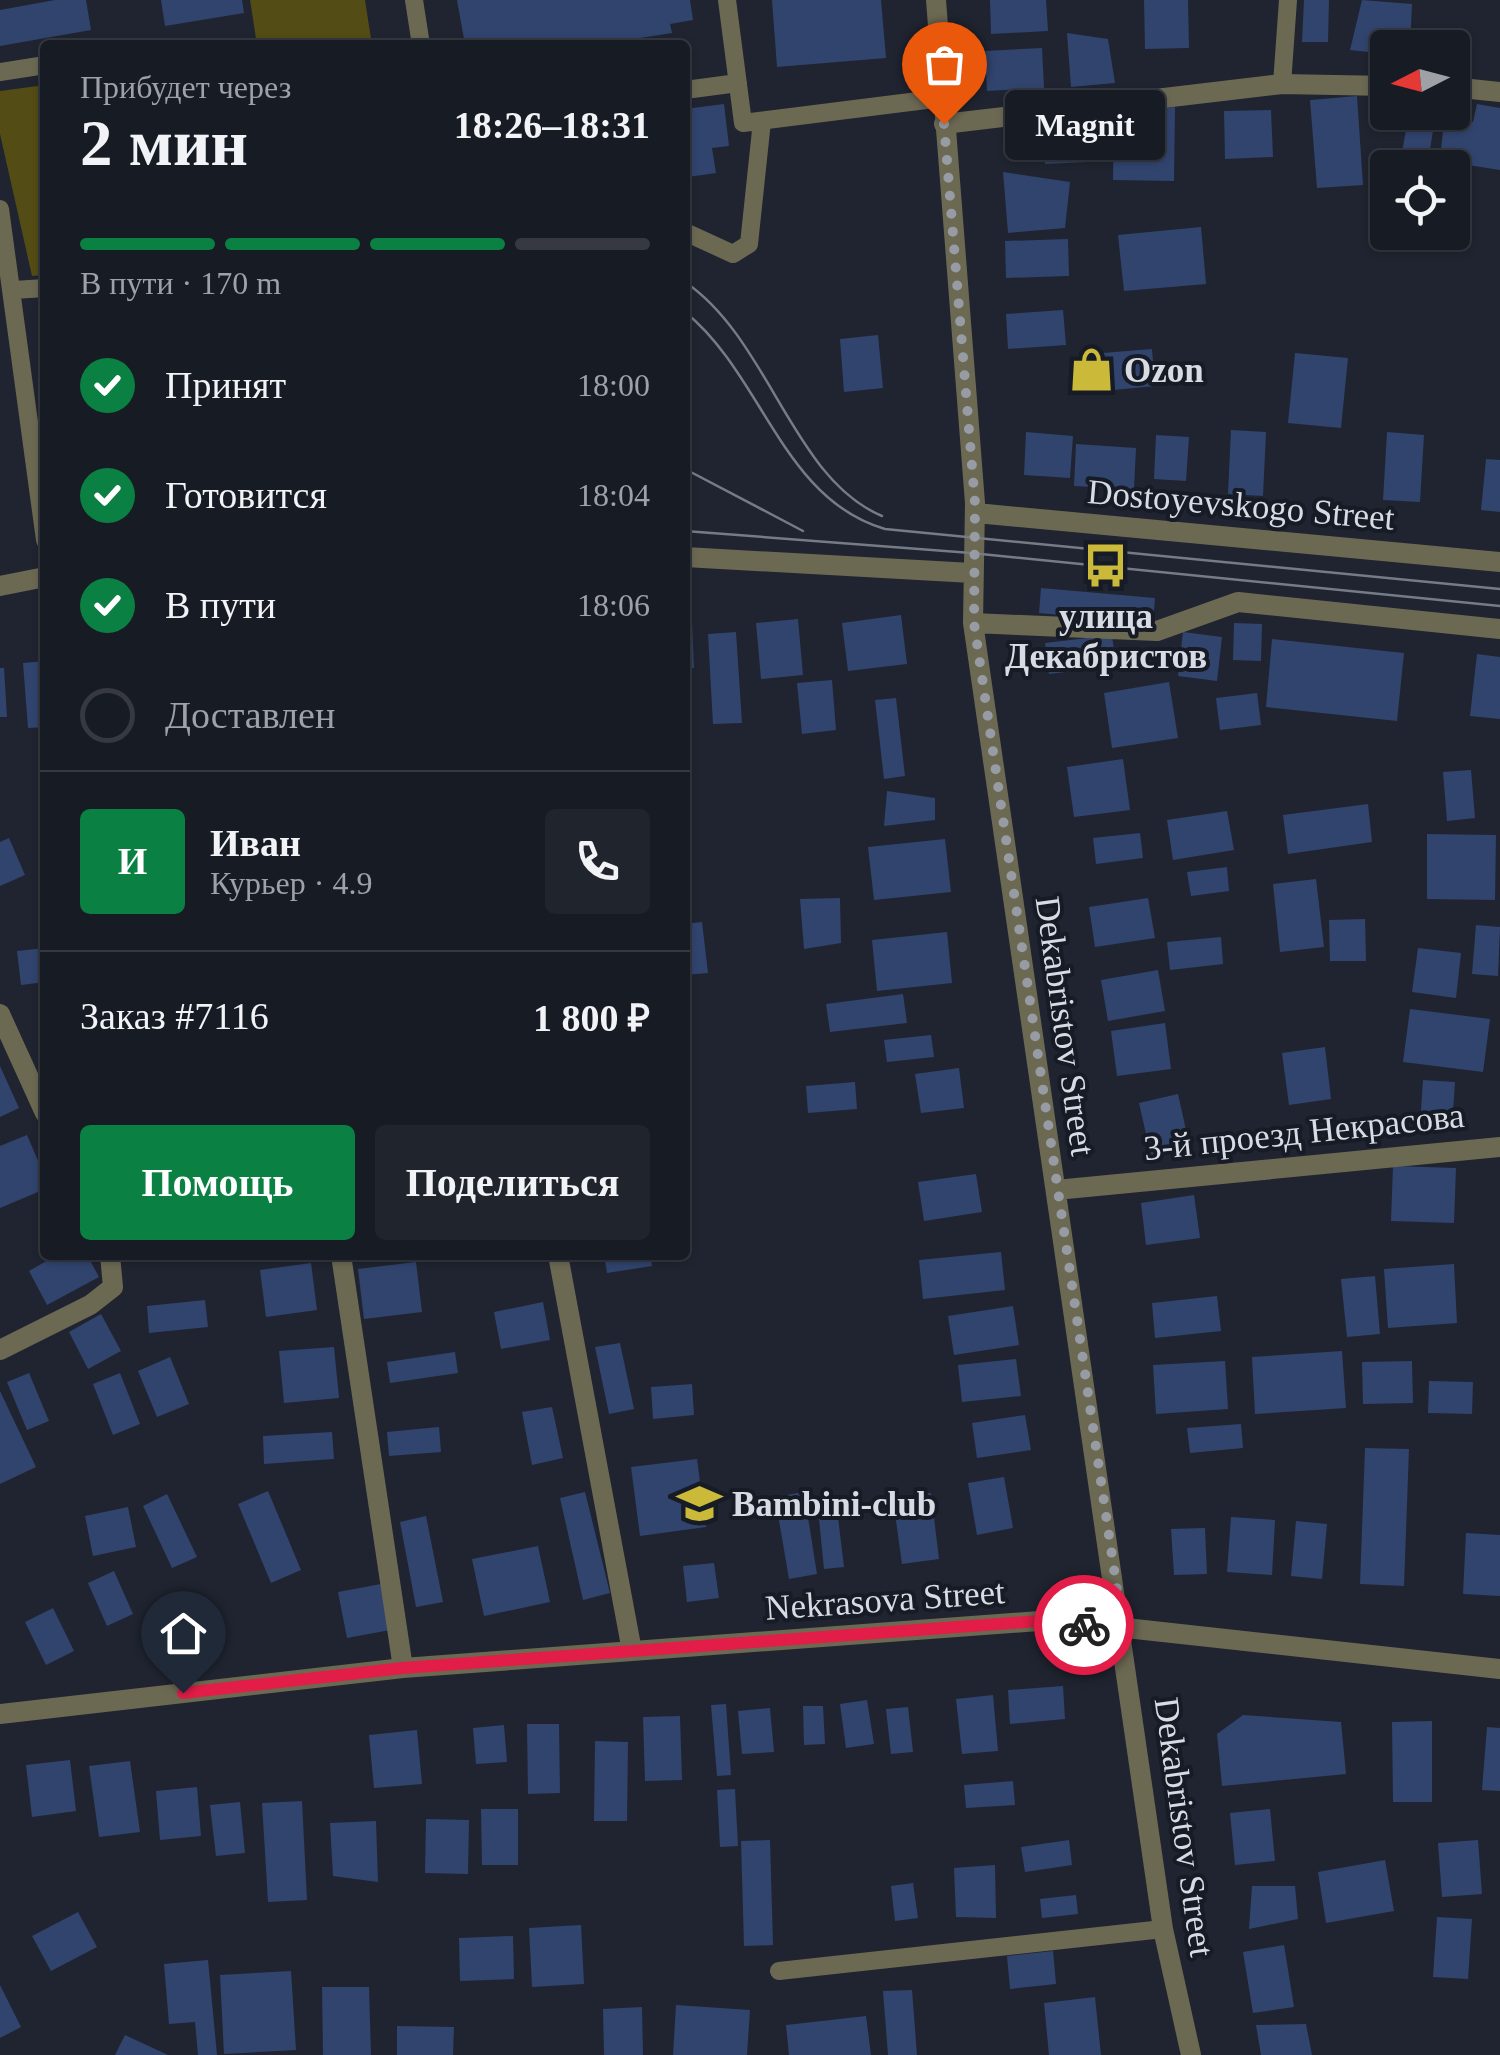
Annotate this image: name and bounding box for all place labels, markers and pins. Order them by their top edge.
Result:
pin [902,22,987,125]
callout: Magnit [1004,89,1164,159]
shop icon: Ozon [1067,346,1115,394]
place label: Ozon [1124,351,1204,390]
bus stop icon: улица Декабристов [1082,542,1130,590]
place label: улица Декабристов [1005,597,1207,676]
school or university icon: Bambini-club [675,1480,723,1528]
place label: Bambini-club [732,1485,936,1524]
pin [141,1591,226,1694]

